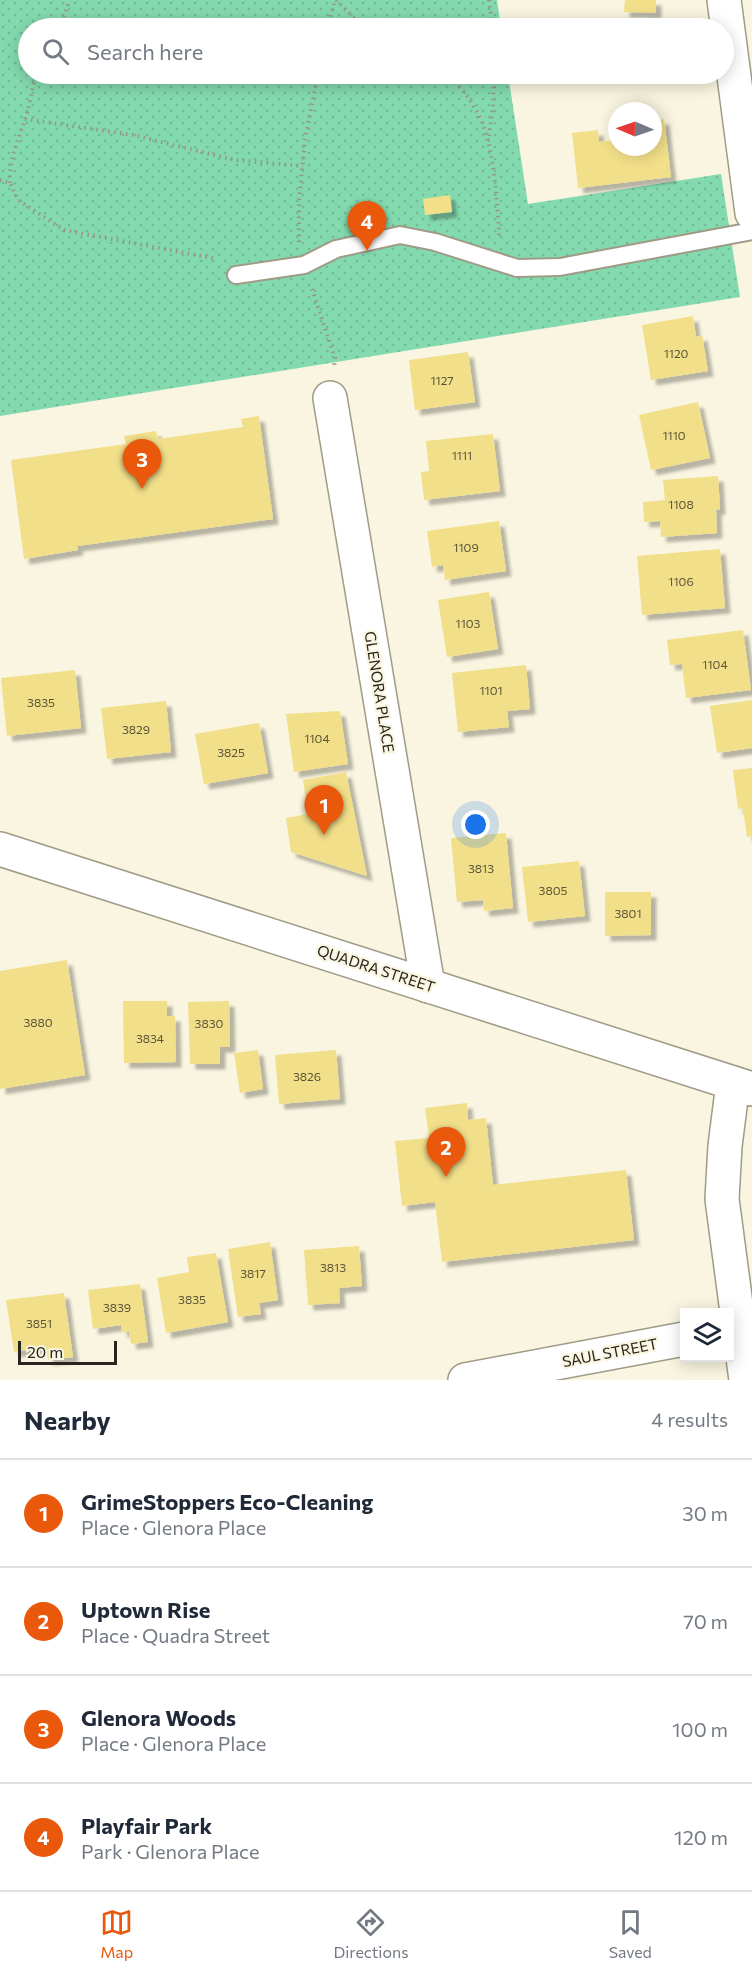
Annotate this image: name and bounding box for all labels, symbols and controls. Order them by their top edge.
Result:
search box [18,18,734,84]
icon: search [39,35,72,68]
text: Search here [87,38,203,65]
north arrow [608,102,662,156]
pin: 4 [348,202,386,251]
house number: 1120 [664,346,689,360]
house number: 1127 [430,373,454,387]
house number: 1110 [662,428,686,442]
pin: 3 [122,440,162,489]
house number: 1111 [452,448,472,462]
house number: 1108 [668,497,694,511]
house number: 1109 [453,540,479,554]
house number: 1106 [668,574,694,588]
house number: 1103 [456,616,481,630]
street label: GLENORA PLACE [362,630,398,754]
house number: 1104 [702,657,728,671]
house number: 1101 [479,683,503,697]
house number: 3835 [27,695,55,709]
house number: 3829 [122,722,150,736]
house number: 1104 [304,731,330,745]
house number: 3825 [217,745,245,759]
pin: 1 [304,786,344,835]
your location [461,810,490,839]
house number: 3813 [468,861,494,875]
house number: 3805 [539,883,568,897]
house number: 3801 [614,906,642,920]
street label: QUADRA STREET [315,940,438,996]
house number: 3880 [23,1015,53,1029]
house number: 3830 [195,1016,224,1030]
house number: 3834 [136,1031,164,1045]
house number: 3826 [293,1069,321,1083]
pin: 2 [426,1128,466,1177]
house number: 3813 [320,1260,346,1274]
house number: 3817 [240,1266,266,1280]
house number: 3835 [178,1292,206,1306]
house number: 3839 [103,1300,131,1314]
map controls [680,1308,734,1362]
button: layers [680,1308,734,1362]
house number: 3851 [26,1316,52,1330]
street label: SAUL STREET [561,1334,659,1370]
scale bar [18,1338,117,1366]
text: 20 m [27,1342,63,1361]
text: Nearby [24,1404,111,1435]
text: 4 results [651,1407,728,1431]
text: GrimeStoppers Eco-Cleaning [81,1488,373,1515]
text: 1 [39,1501,48,1525]
text: 30 m [682,1501,728,1525]
text: Place · Glenora Place [81,1515,266,1539]
text: Uptown Rise [81,1596,210,1623]
text: 2 [38,1609,49,1633]
text: 70 m [683,1609,728,1633]
text: Place · Quadra Street [81,1623,270,1647]
text: Glenora Woods [81,1704,236,1731]
text: 3 [38,1717,49,1741]
text: 100 m [672,1717,728,1741]
text: Place · Glenora Place [81,1731,266,1755]
text: Playfair Park [81,1812,212,1839]
text: 4 [37,1825,50,1849]
text: 120 m [674,1825,728,1849]
text: Park · Glenora Place [81,1839,260,1863]
tab: Map [100,1906,133,1961]
tab: Directions [333,1906,408,1961]
tab: Saved [609,1906,652,1961]

